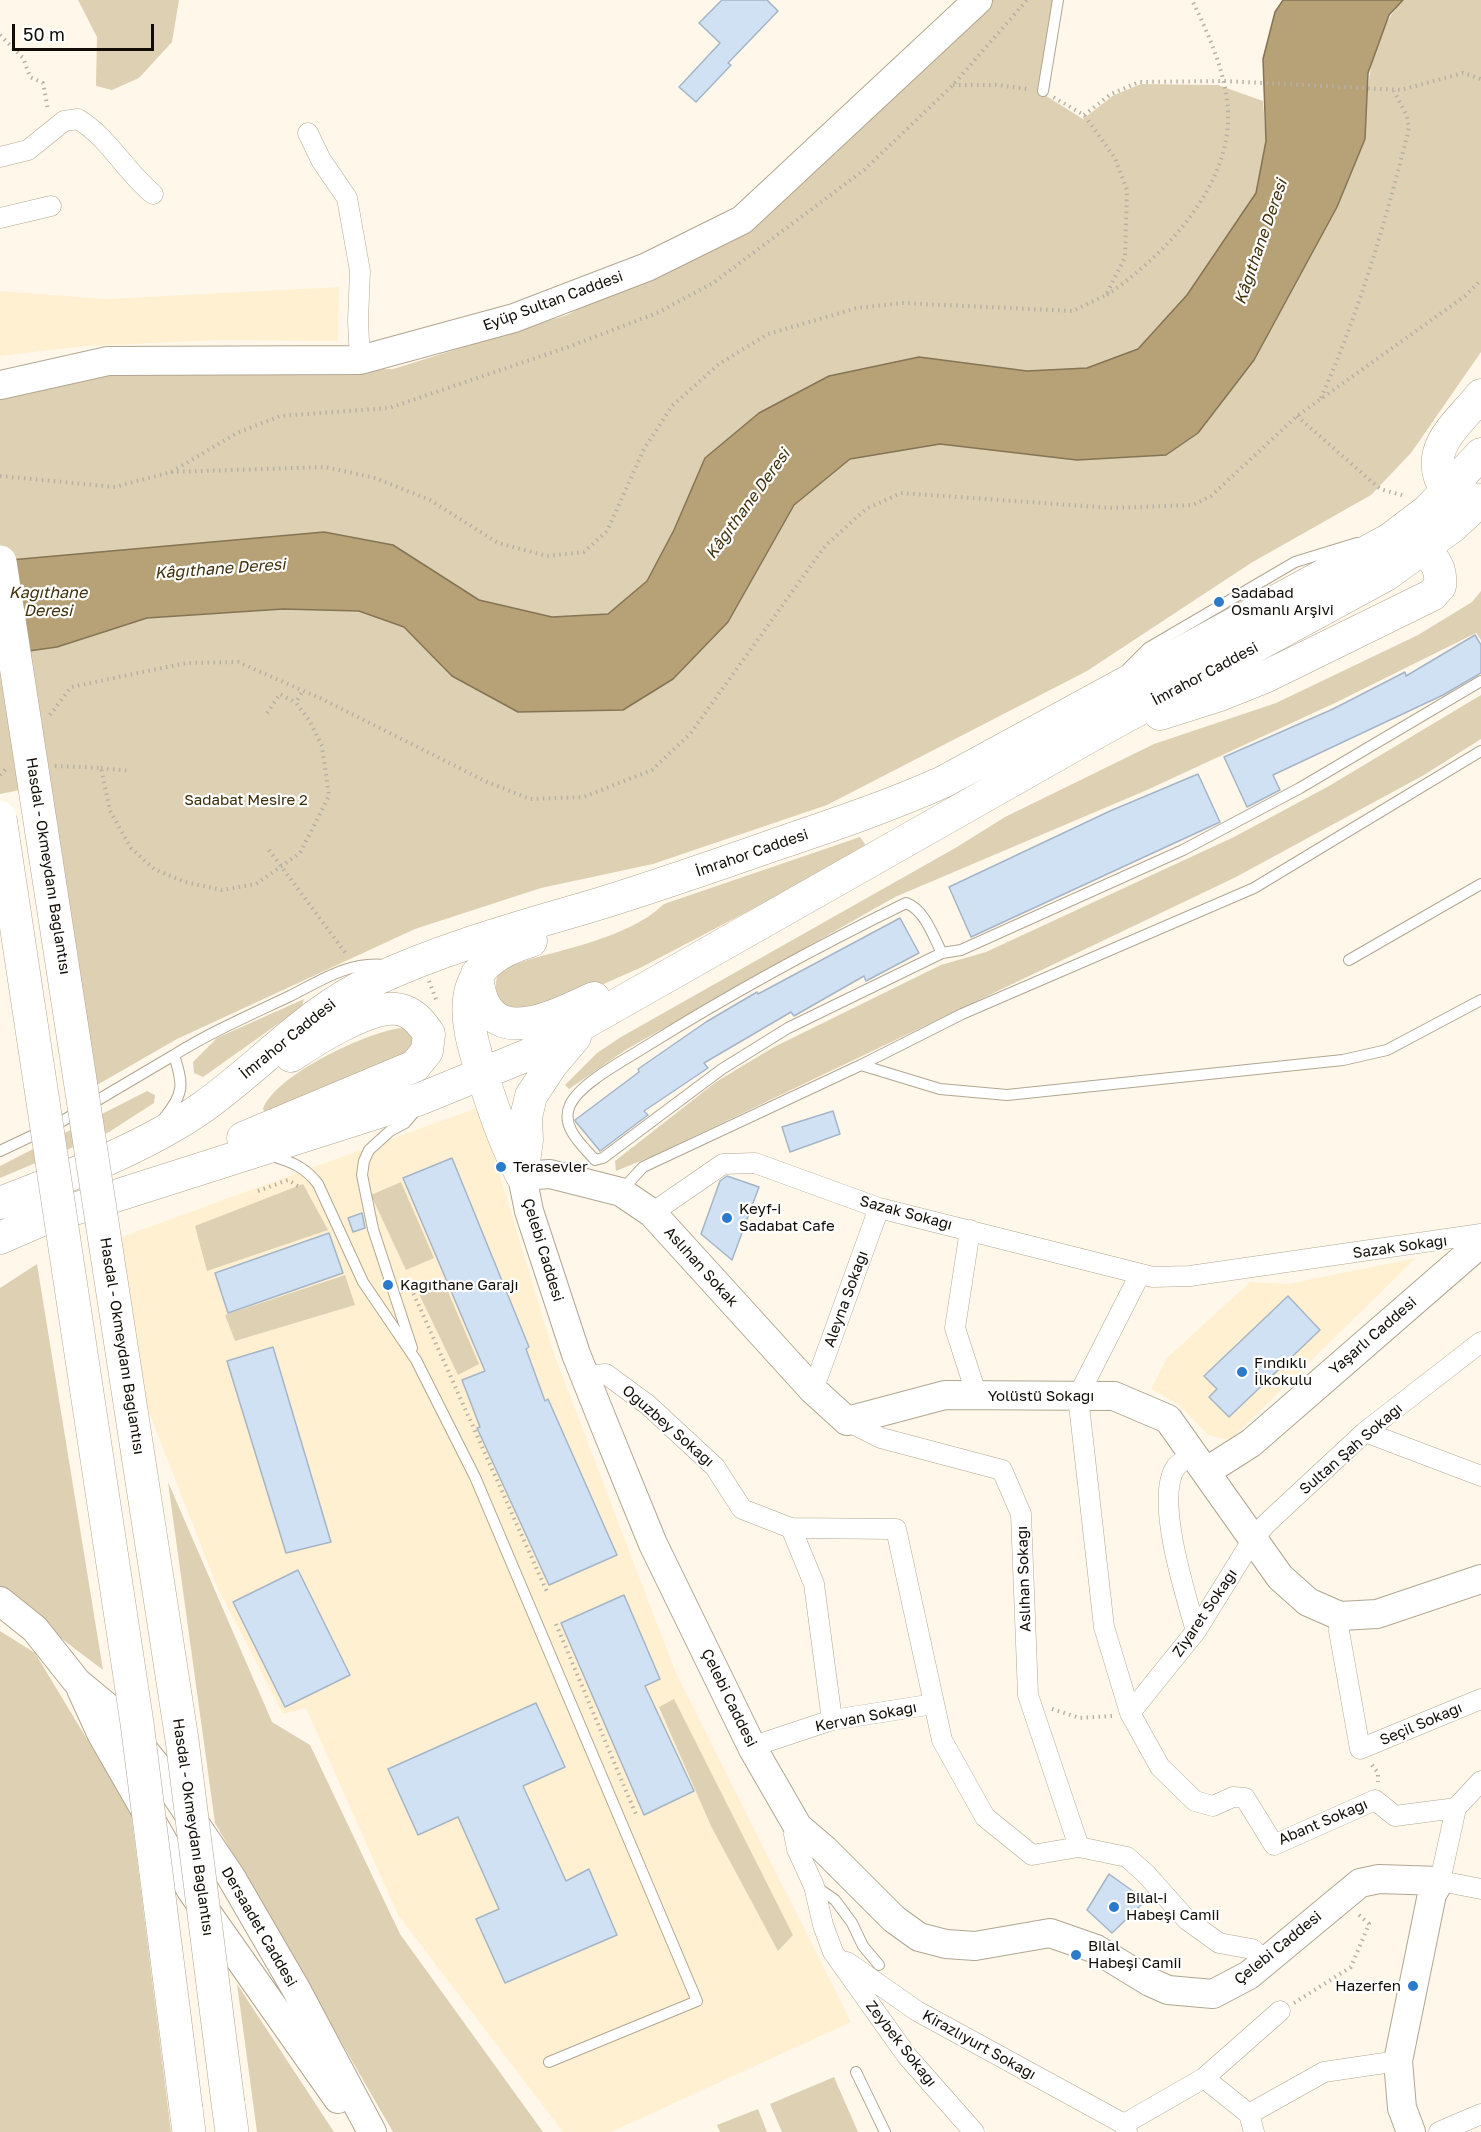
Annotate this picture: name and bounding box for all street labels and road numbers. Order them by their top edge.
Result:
street label: Eyüp Sultan Caddesi [480,267,626,335]
street label: İmrahor Caddesi [1149,638,1261,710]
street label: Hasdal - Okmeydanı Bağlantısı [22,756,74,976]
street label: İmrahor Caddesi [693,825,811,881]
street label: İmrahor Caddesi [237,995,339,1083]
street label: Sazak Sokağı [858,1192,954,1234]
street label: Çelebi Caddesi [519,1196,567,1304]
street label: Aslıhan Sokak [660,1223,742,1311]
street label: Sazak Sokağı [1352,1231,1448,1263]
street label: Hasdal - Okmeydanı Bağlantısı [96,1236,148,1456]
street label: Aleyna Sokağı [820,1248,872,1350]
street label: Yaşarlı Caddesi [1326,1293,1420,1379]
street label: Oğuzbey Sokağı [619,1381,717,1471]
street label: Yolüstü Sokağı [988,1387,1094,1405]
street label: Sultan Şah Sokağı [1296,1399,1406,1499]
street label: Aslıhan Sokağı [1013,1526,1035,1632]
street label: Ziyaret Sokağı [1169,1566,1241,1660]
street label: Çelebi Caddesi [697,1646,761,1750]
street label: Kervan Sokağı [814,1698,918,1736]
street label: Seçil Sokağı [1377,1699,1465,1749]
street label: Hasdal - Okmeydanı Bağlantısı [169,1717,217,1937]
street label: Abant Sokağı [1276,1795,1370,1849]
street label: Dersaadet Caddesi [217,1864,301,1990]
street label: Çelebi Caddesi [1231,1907,1325,1989]
street label: Zeybek Sokağı [862,1997,940,2091]
street label: Kirazlıyurt Sokağı [919,2006,1039,2084]

